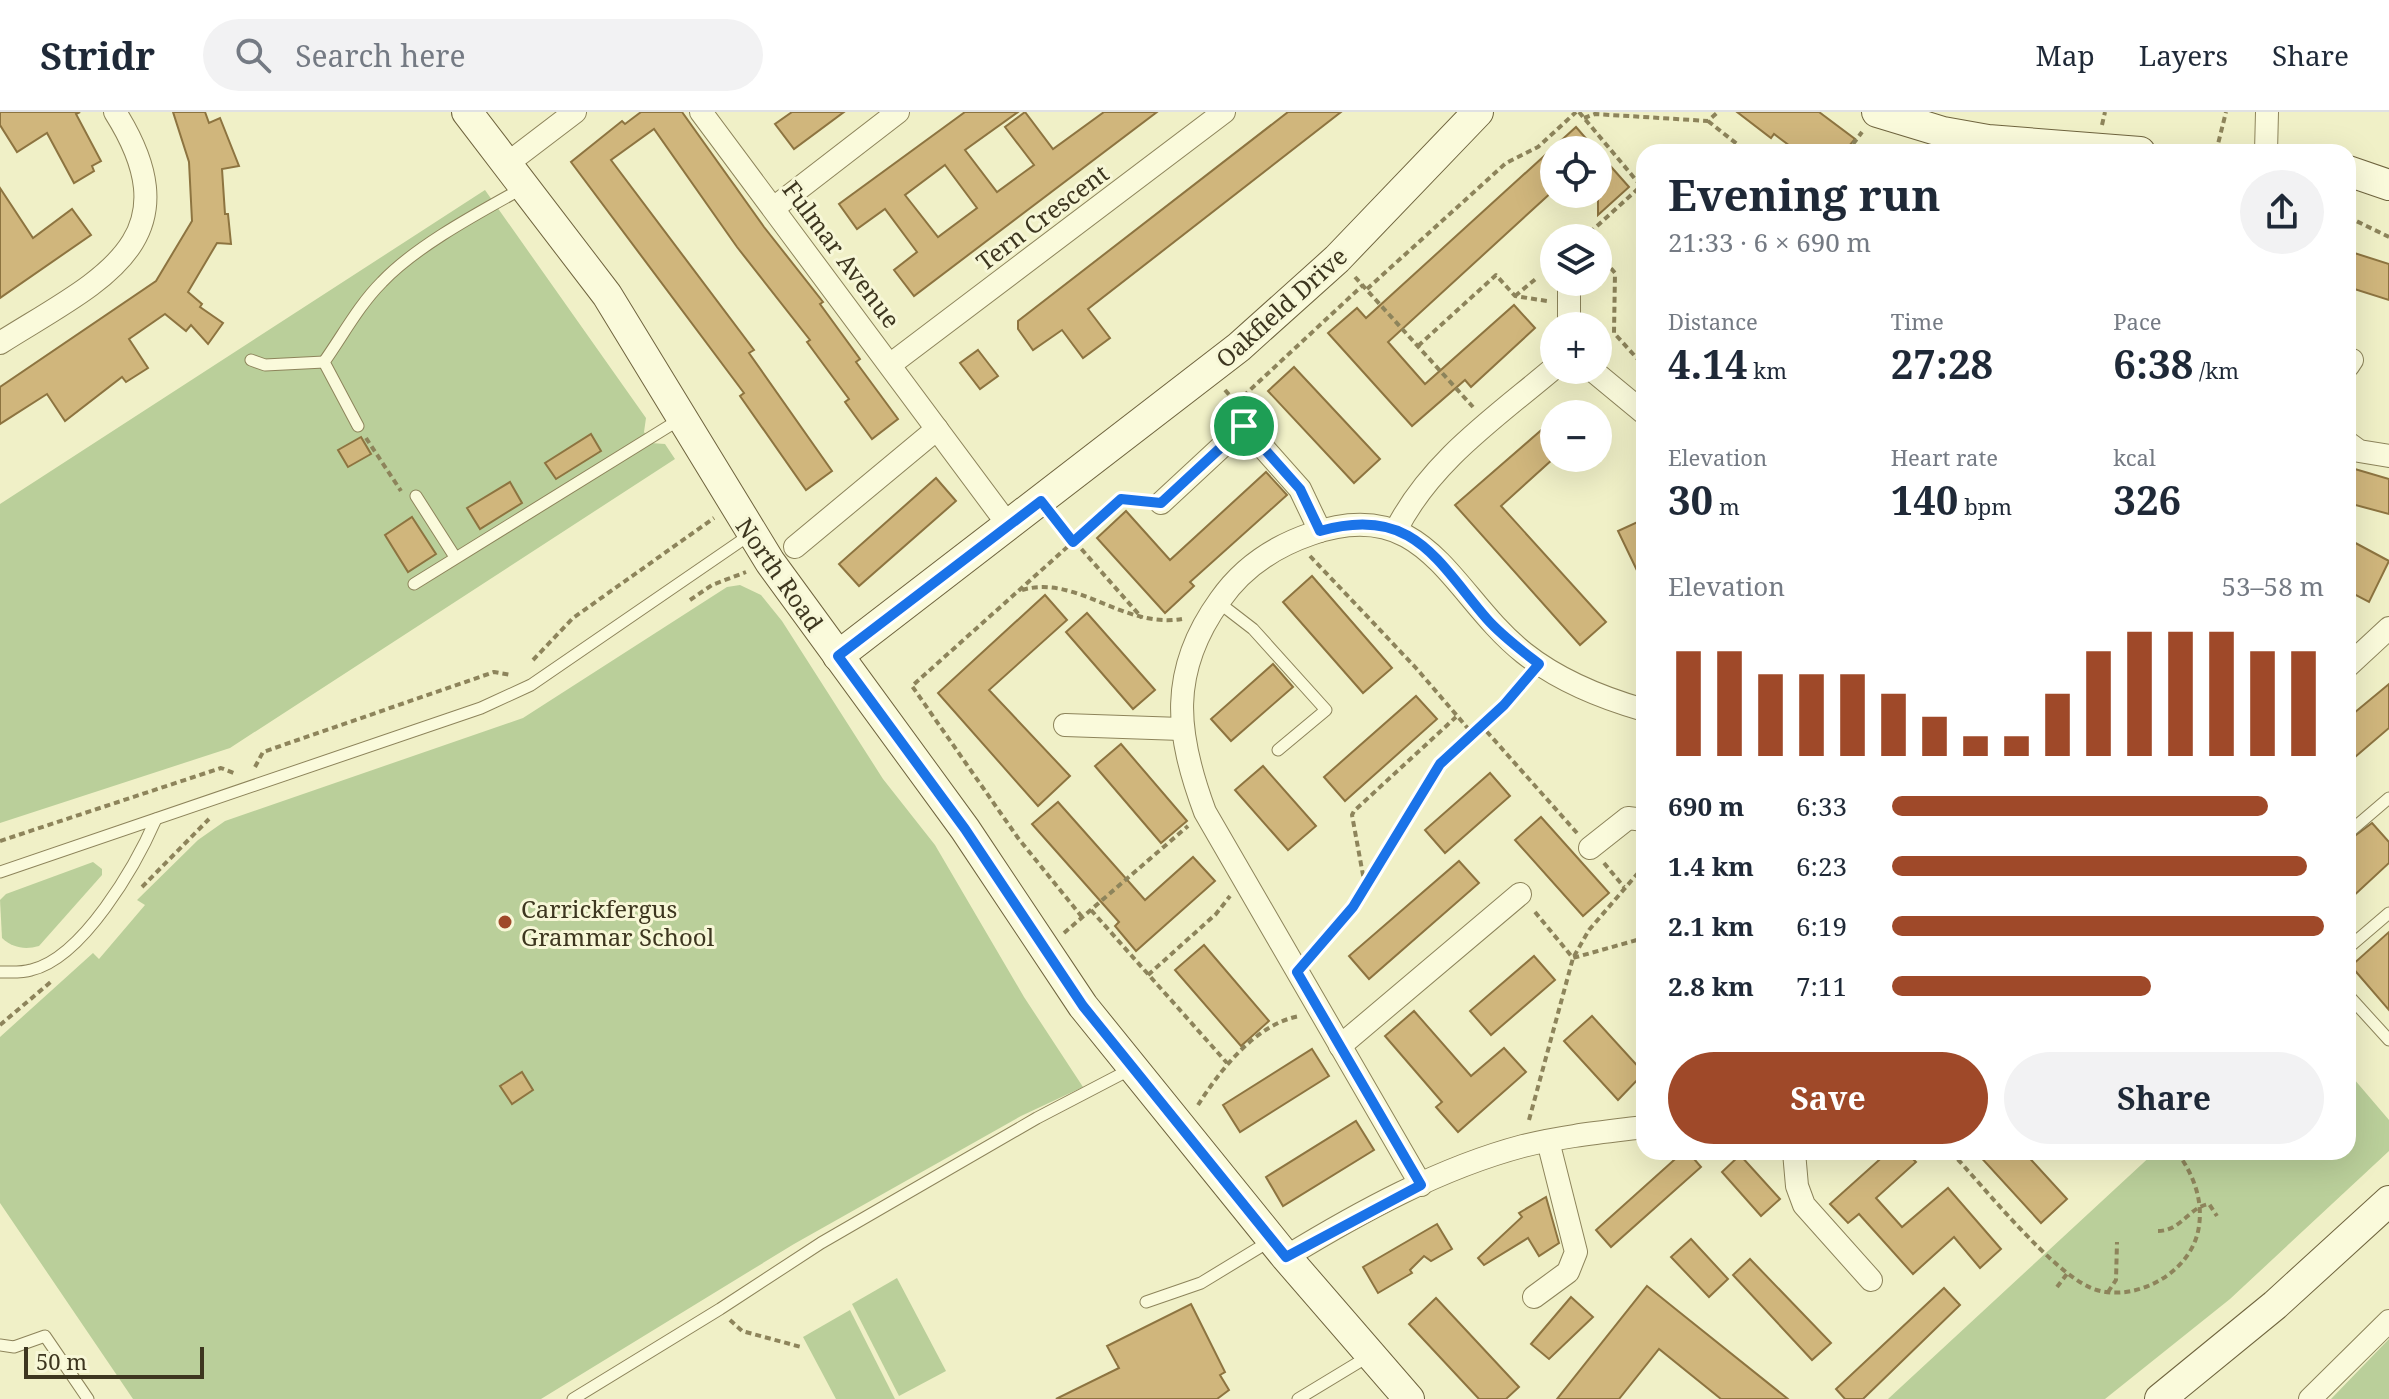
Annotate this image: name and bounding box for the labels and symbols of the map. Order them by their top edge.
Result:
street label: Tern Crescent [969,156,1115,278]
street label: Fulmar Avenue [776,174,908,334]
street label: Oakfield Drive [1208,239,1354,375]
pin [1210,392,1278,460]
street label: North Road [729,511,831,637]
place label: Carrickfergus Grammar School [521,892,715,953]
marker: Carrickfergus Grammar School [496,913,514,931]
scale bar [24,1343,204,1379]

